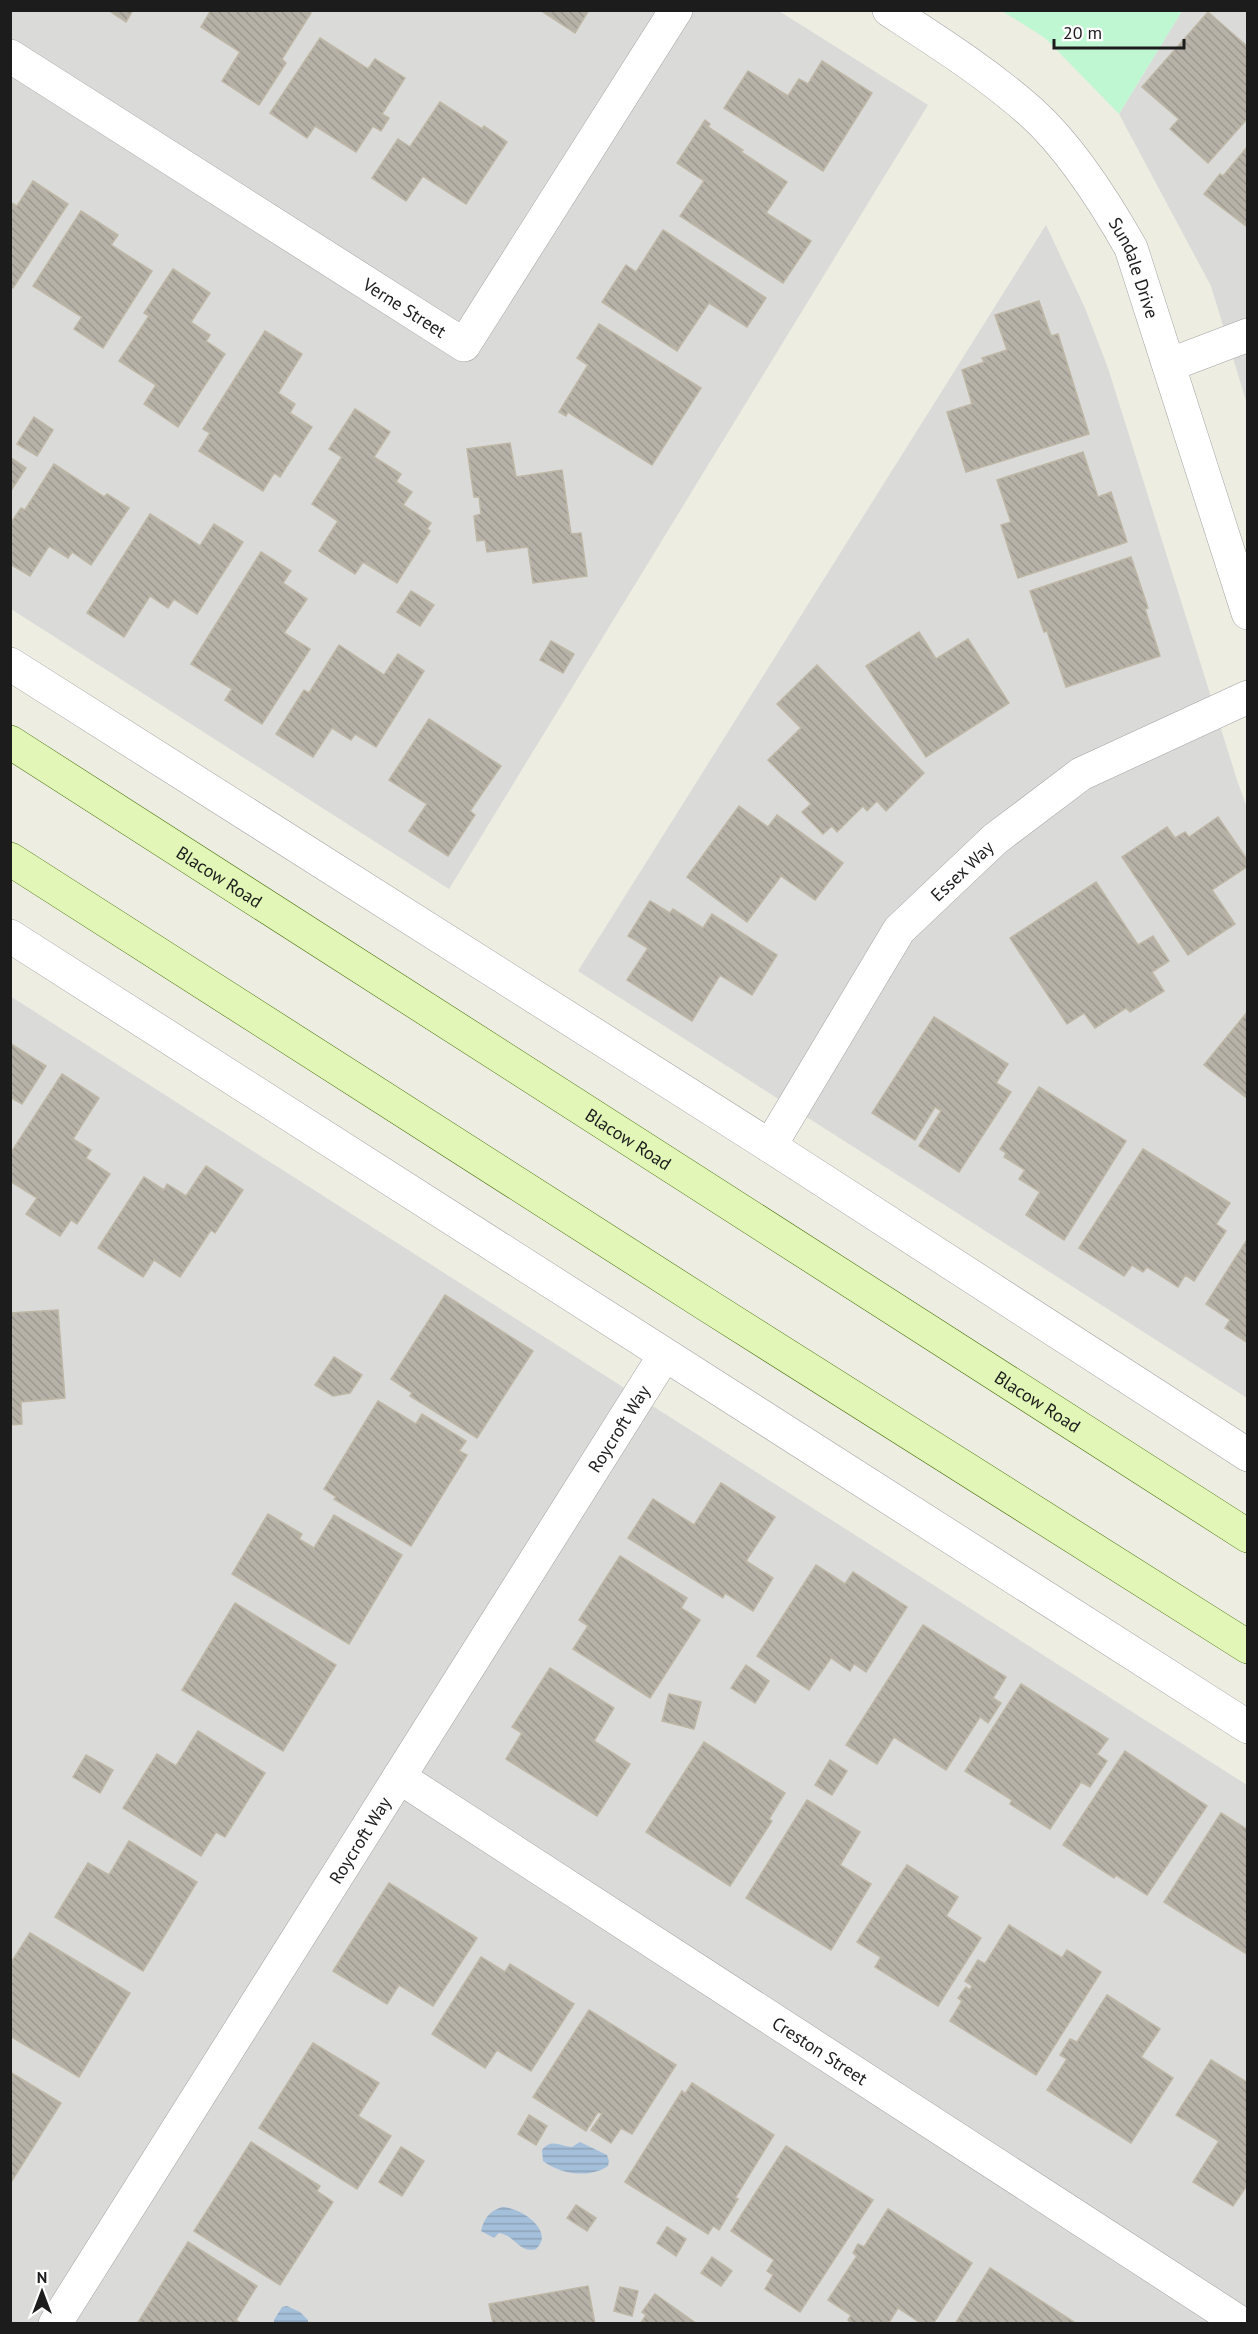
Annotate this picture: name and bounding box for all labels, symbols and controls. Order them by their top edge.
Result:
scale bar [1054,12,1184,50]
text: 20 m [1063,21,1102,44]
street label: Sundale Drive [1104,213,1164,321]
street label: Verne Street [358,272,451,342]
street label: Essex Way [925,835,998,906]
street label: Blacow Road [172,840,267,912]
street label: Blacow Road [581,1103,676,1175]
street label: Blacow Road [990,1365,1085,1437]
street label: Roycroft Way [582,1380,655,1476]
street label: Roycroft Way [324,1791,396,1888]
street label: Creston Street [768,2011,872,2090]
north arrow [12,2262,72,2322]
text: N [37,2267,47,2287]

